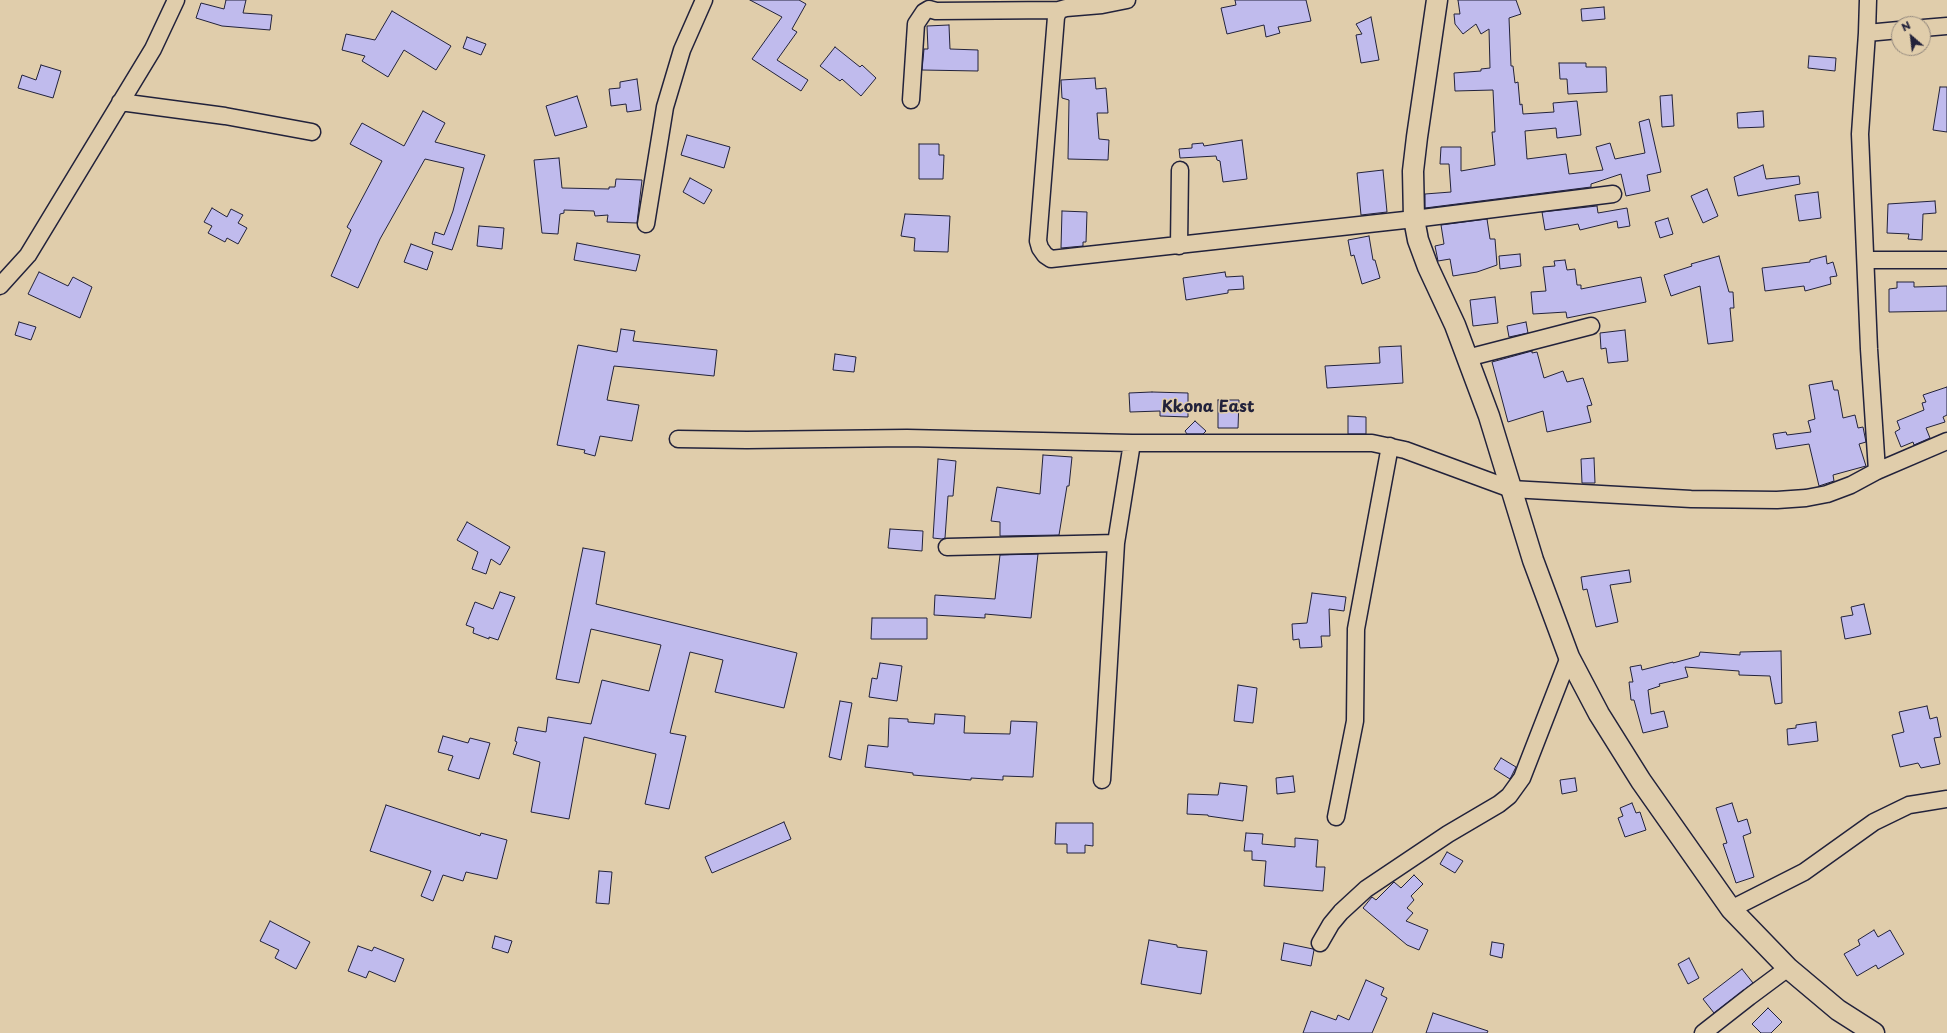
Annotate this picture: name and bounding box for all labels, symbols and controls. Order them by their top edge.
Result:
north arrow [1891,16,1931,56]
text: N [1898,16,1913,35]
district label: Kkona East [1161,398,1255,418]

